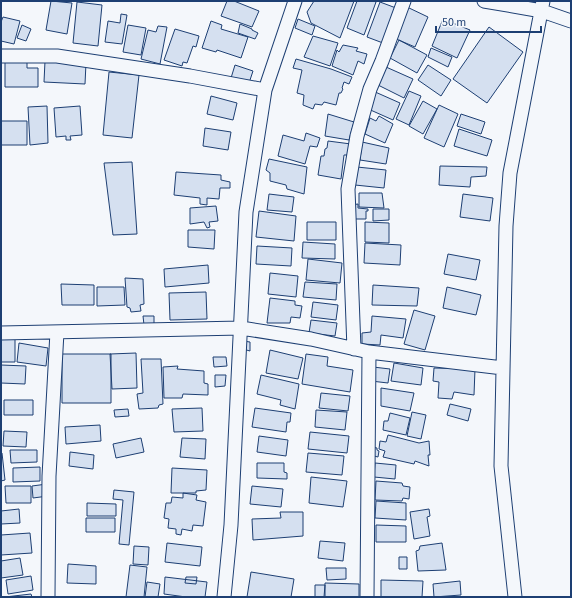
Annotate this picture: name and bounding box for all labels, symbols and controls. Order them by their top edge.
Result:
scale bar [436,8,541,34]
text: 50 m [442,14,466,31]

